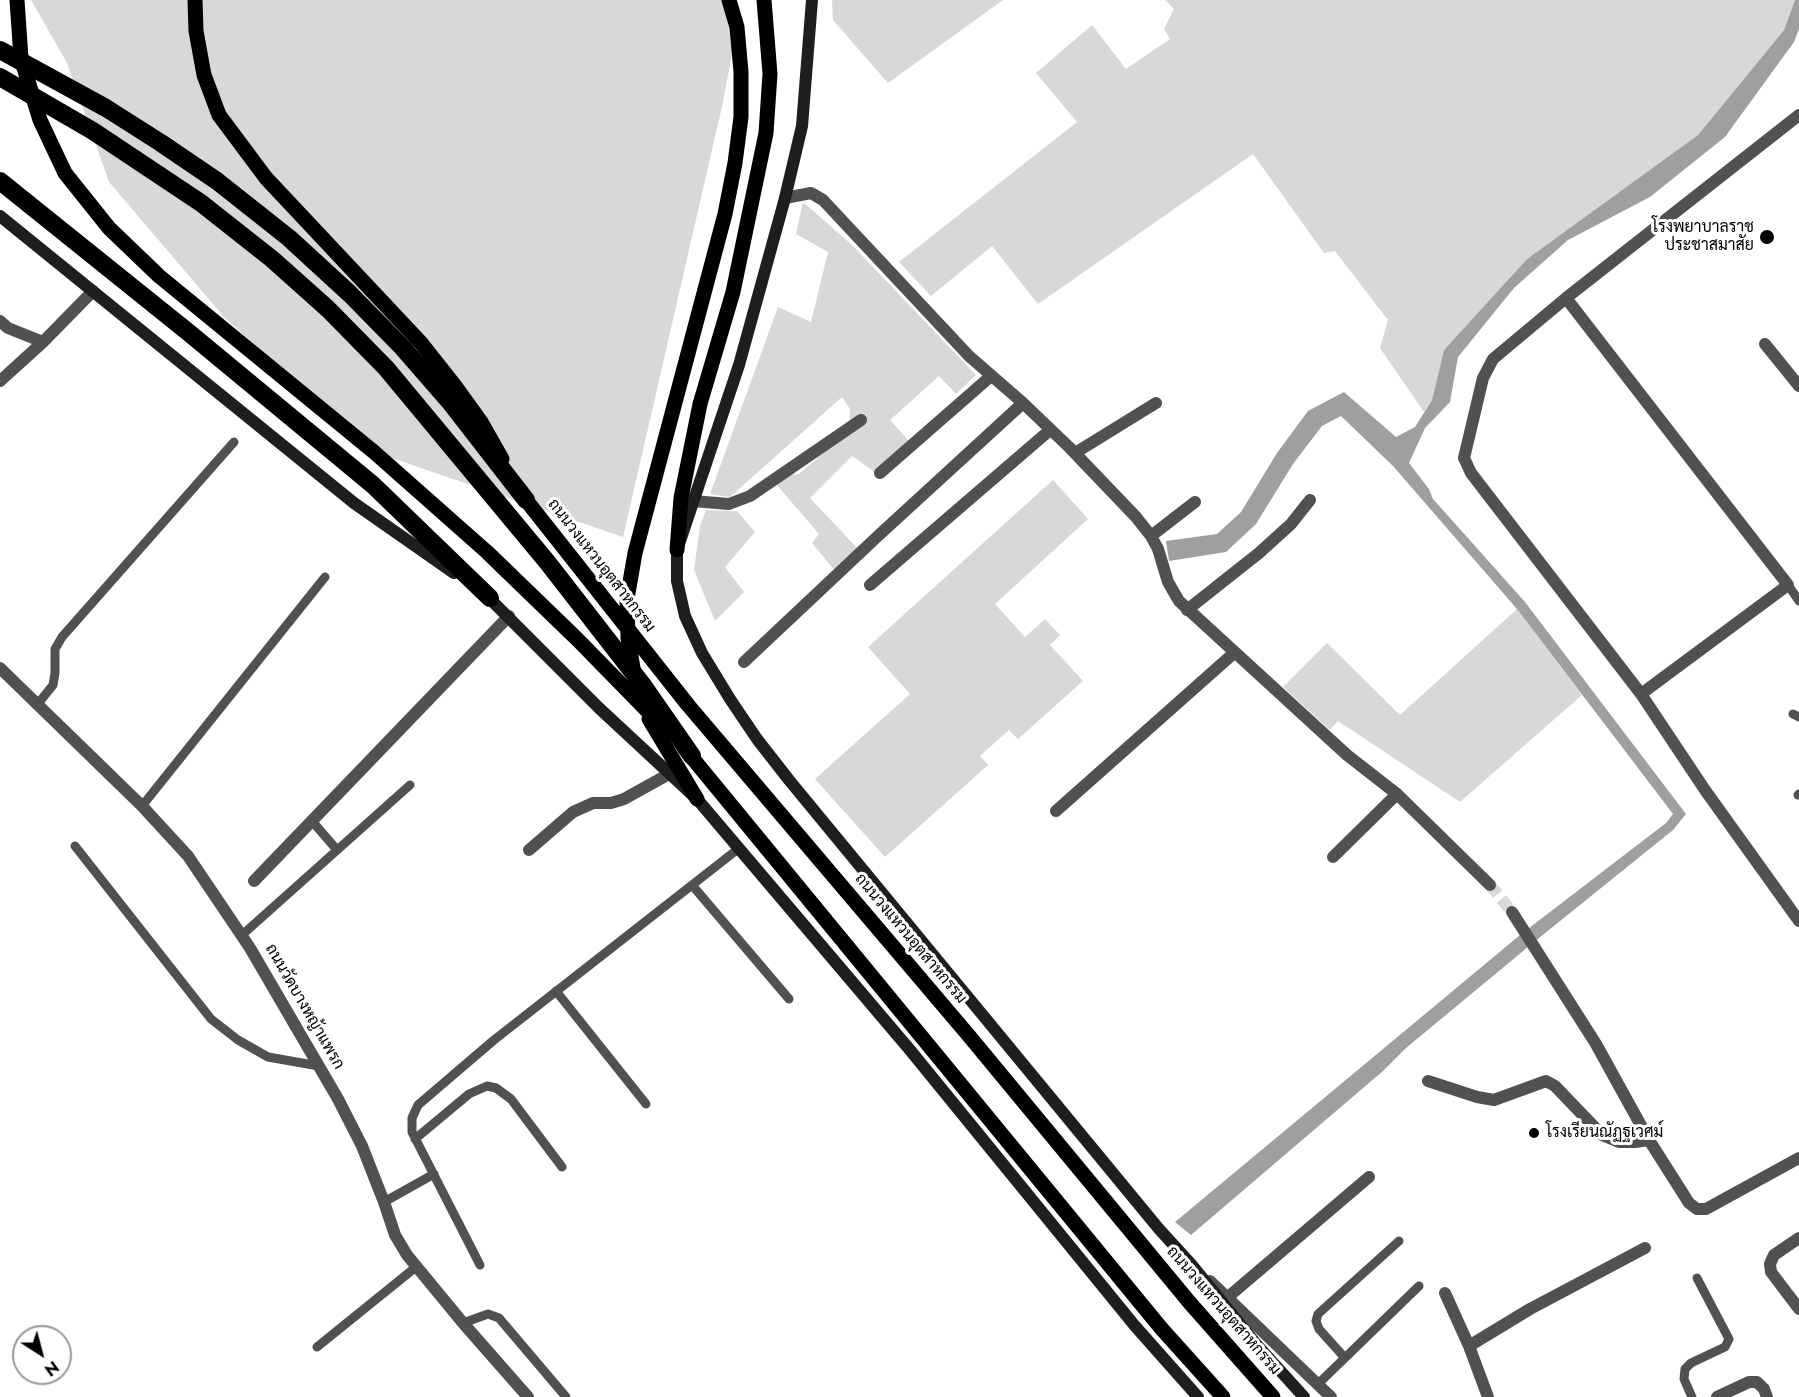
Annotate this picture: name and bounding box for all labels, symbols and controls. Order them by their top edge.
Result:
place label: โรงพยาบาลราช ประชาสมาสัย [1652,218,1754,256]
marker: โรงพยาบาลราช ประชาสมาสัย [1758,228,1776,246]
street label: ถนนวงแหวนอุตสาหกรรม [543,496,659,636]
street label: ถนนวงแหวนอุตสาหกรรม [850,870,970,1008]
street label: ถนนวัดบางหญ้าแพรก [260,941,348,1073]
place label: โรงเรียนณัฏฐเวศม์ [1546,1123,1663,1143]
marker: โรงเรียนณัฏฐเวศม์ [1527,1126,1541,1140]
street label: ถนนวงแหวนอุตสาหกรรม [1162,1243,1284,1379]
north arrow [12,1325,72,1385]
text: N [40,1355,64,1381]

